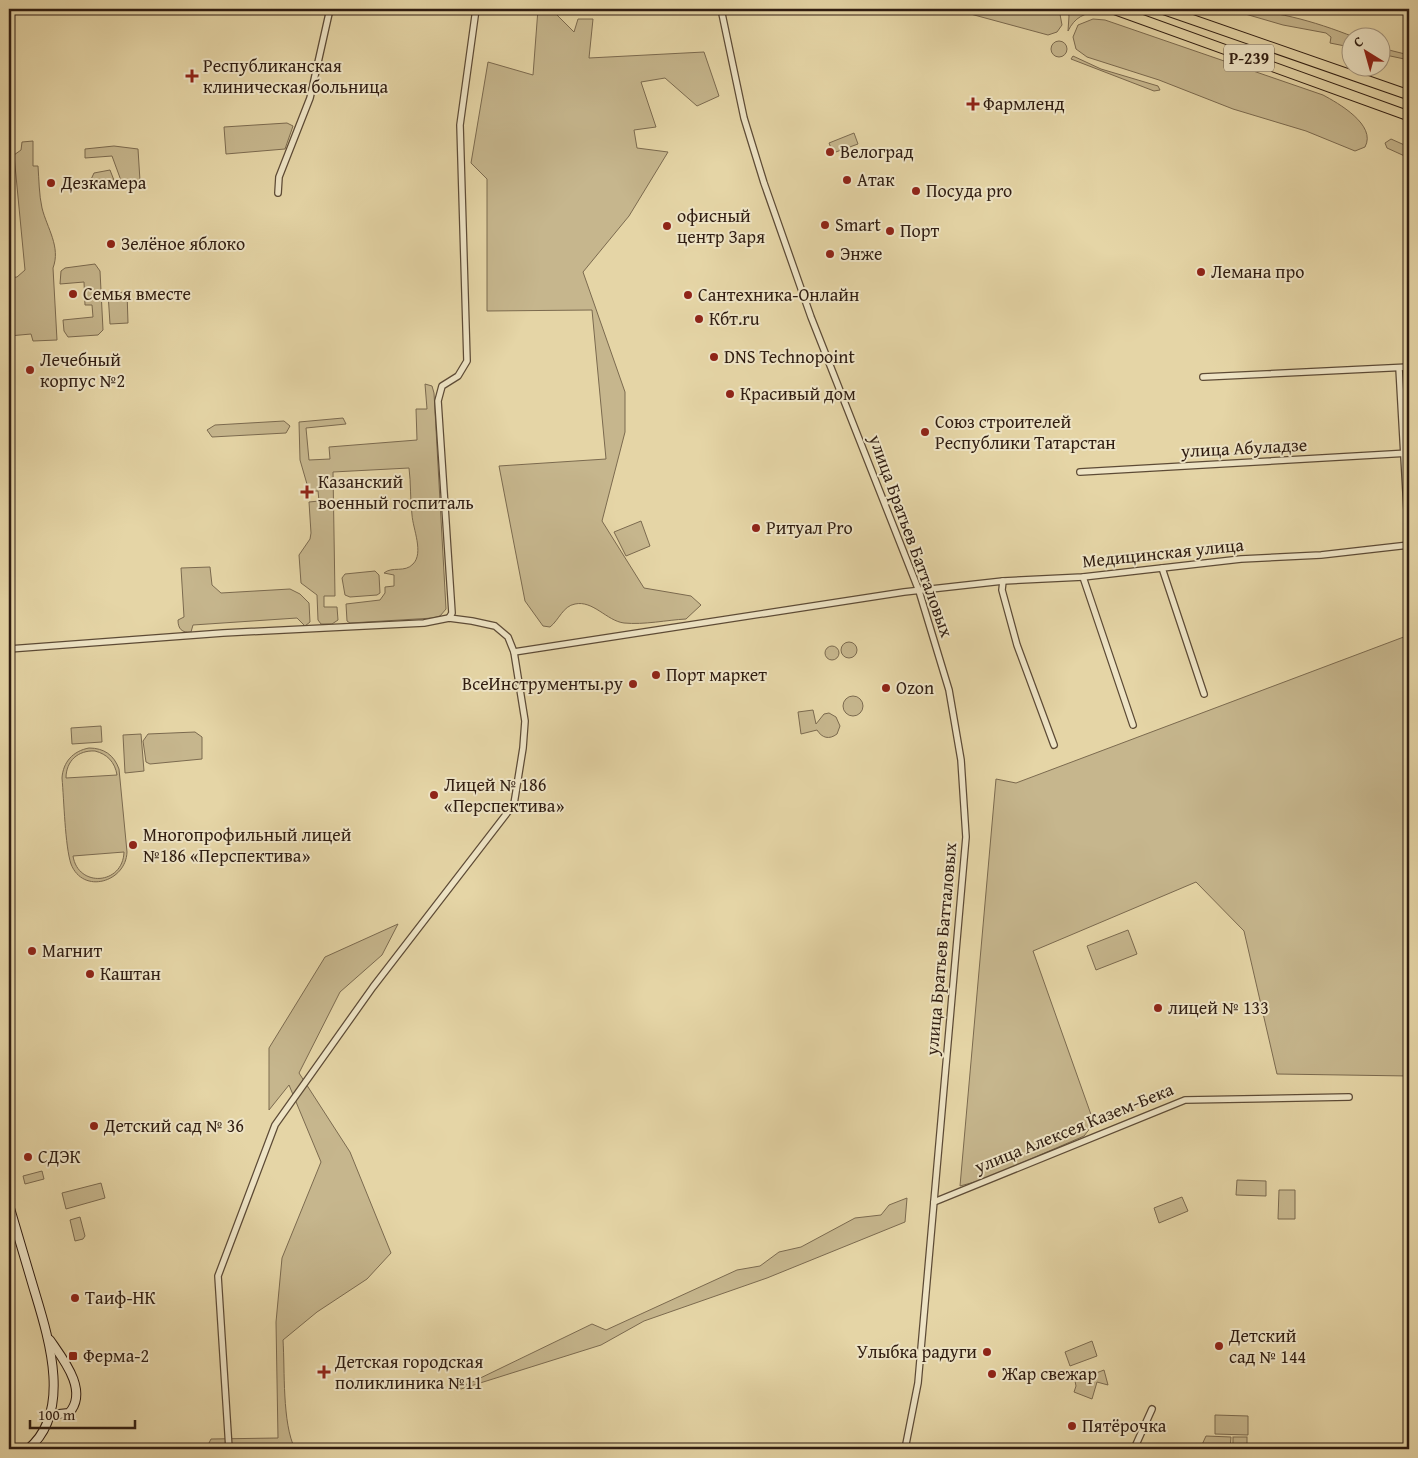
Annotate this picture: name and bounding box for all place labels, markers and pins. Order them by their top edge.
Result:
place label: Республиканская клиническая больница [203,52,389,100]
marker: Республиканская клиническая больница [185,69,199,83]
place label: Фармленд [983,90,1065,117]
marker: Фармленд [967,98,979,110]
place label: Велоград [840,138,914,165]
marker: Велоград [824,146,836,158]
place label: Атак [857,166,895,193]
place label: Дезкамера [60,169,147,196]
marker: Атак [841,174,853,186]
marker: Дезкамера [45,177,57,189]
place label: Посуда pro [926,177,1012,204]
marker: Посуда pro [910,185,922,197]
place label: офисный центр Заря [677,202,765,250]
place label: Smart [835,211,881,238]
place label: Порт [900,217,939,244]
marker: Smart [819,219,831,231]
marker: офисный центр Заря [661,220,673,232]
marker: Порт [884,225,896,237]
place label: Зелёное яблоко [121,230,245,257]
marker: Зелёное яблоко [105,238,117,250]
place label: Энже [840,240,882,267]
marker: Энже [824,248,836,260]
place label: Лемана про [1211,258,1304,285]
marker: Лемана про [1195,266,1207,278]
place label: Семья вместе [83,280,191,307]
place label: Сантехника-Онлайн [698,281,859,308]
marker: Семья вместе [67,288,79,300]
marker: Сантехника-Онлайн [682,289,694,301]
place label: Кбт.ru [709,305,760,332]
marker: Кбт.ru [693,313,705,325]
place label: DNS Technopoint [724,343,855,370]
place label: Лечебный корпус №2 [40,346,125,394]
marker: DNS Technopoint [708,351,720,363]
marker: Лечебный корпус №2 [24,364,36,376]
place label: Красивый дом [740,380,856,407]
marker: Красивый дом [724,388,736,400]
place label: Союз строителей Республики Татарстан [935,408,1116,456]
marker: Союз строителей Республики Татарстан [919,426,931,438]
place label: Казанский военный госпиталь [318,468,474,516]
marker: Казанский военный госпиталь [300,485,314,499]
place label: Ритуал Pro [766,514,853,541]
marker: Ритуал Pro [750,522,762,534]
place label: Порт маркет [666,661,767,688]
marker: Порт маркет [650,669,662,681]
place label: ВсеИнструменты.ру [462,670,623,697]
place label: Ozon [896,674,934,701]
marker: ВсеИнструменты.ру [627,678,639,690]
marker: Ozon [880,682,892,694]
place label: Лицей № 186 «Перспектива» [444,771,564,819]
marker: Лицей № 186 «Перспектива» [428,789,440,801]
place label: Многопрофильный лицей №186 «Перспектива» [143,821,352,869]
marker: Многопрофильный лицей №186 «Перспектива» [127,839,139,851]
place label: Магнит [42,937,102,964]
marker: Магнит [26,945,38,957]
place label: Каштан [100,960,161,987]
marker: Каштан [84,968,96,980]
place label: лицей № 133 [1168,994,1269,1021]
marker: лицей № 133 [1152,1002,1164,1014]
place label: Детский сад № 36 [103,1112,244,1139]
marker: Детский сад № 36 [88,1120,100,1132]
place label: СДЭК [38,1143,81,1170]
marker: СДЭК [22,1151,34,1163]
place label: Таиф-НК [85,1284,156,1311]
marker: Таиф-НК [69,1292,81,1304]
place label: Детский сад № 144 [1228,1322,1306,1370]
place label: Улыбка радуги [857,1338,977,1365]
marker: Детский сад № 144 [1213,1340,1225,1352]
place label: Ферма-2 [83,1342,149,1369]
marker: Улыбка радуги [981,1346,993,1358]
place label: Детская городская поликлиника №11 [334,1348,483,1396]
marker: Ферма-2 [67,1350,79,1362]
place label: Жар свежар [1001,1360,1097,1387]
marker: Детская городская поликлиника №11 [317,1365,331,1379]
marker: Жар свежар [986,1368,998,1380]
place label: Пятёрочка [1082,1412,1167,1439]
marker: Пятёрочка [1066,1420,1078,1432]

